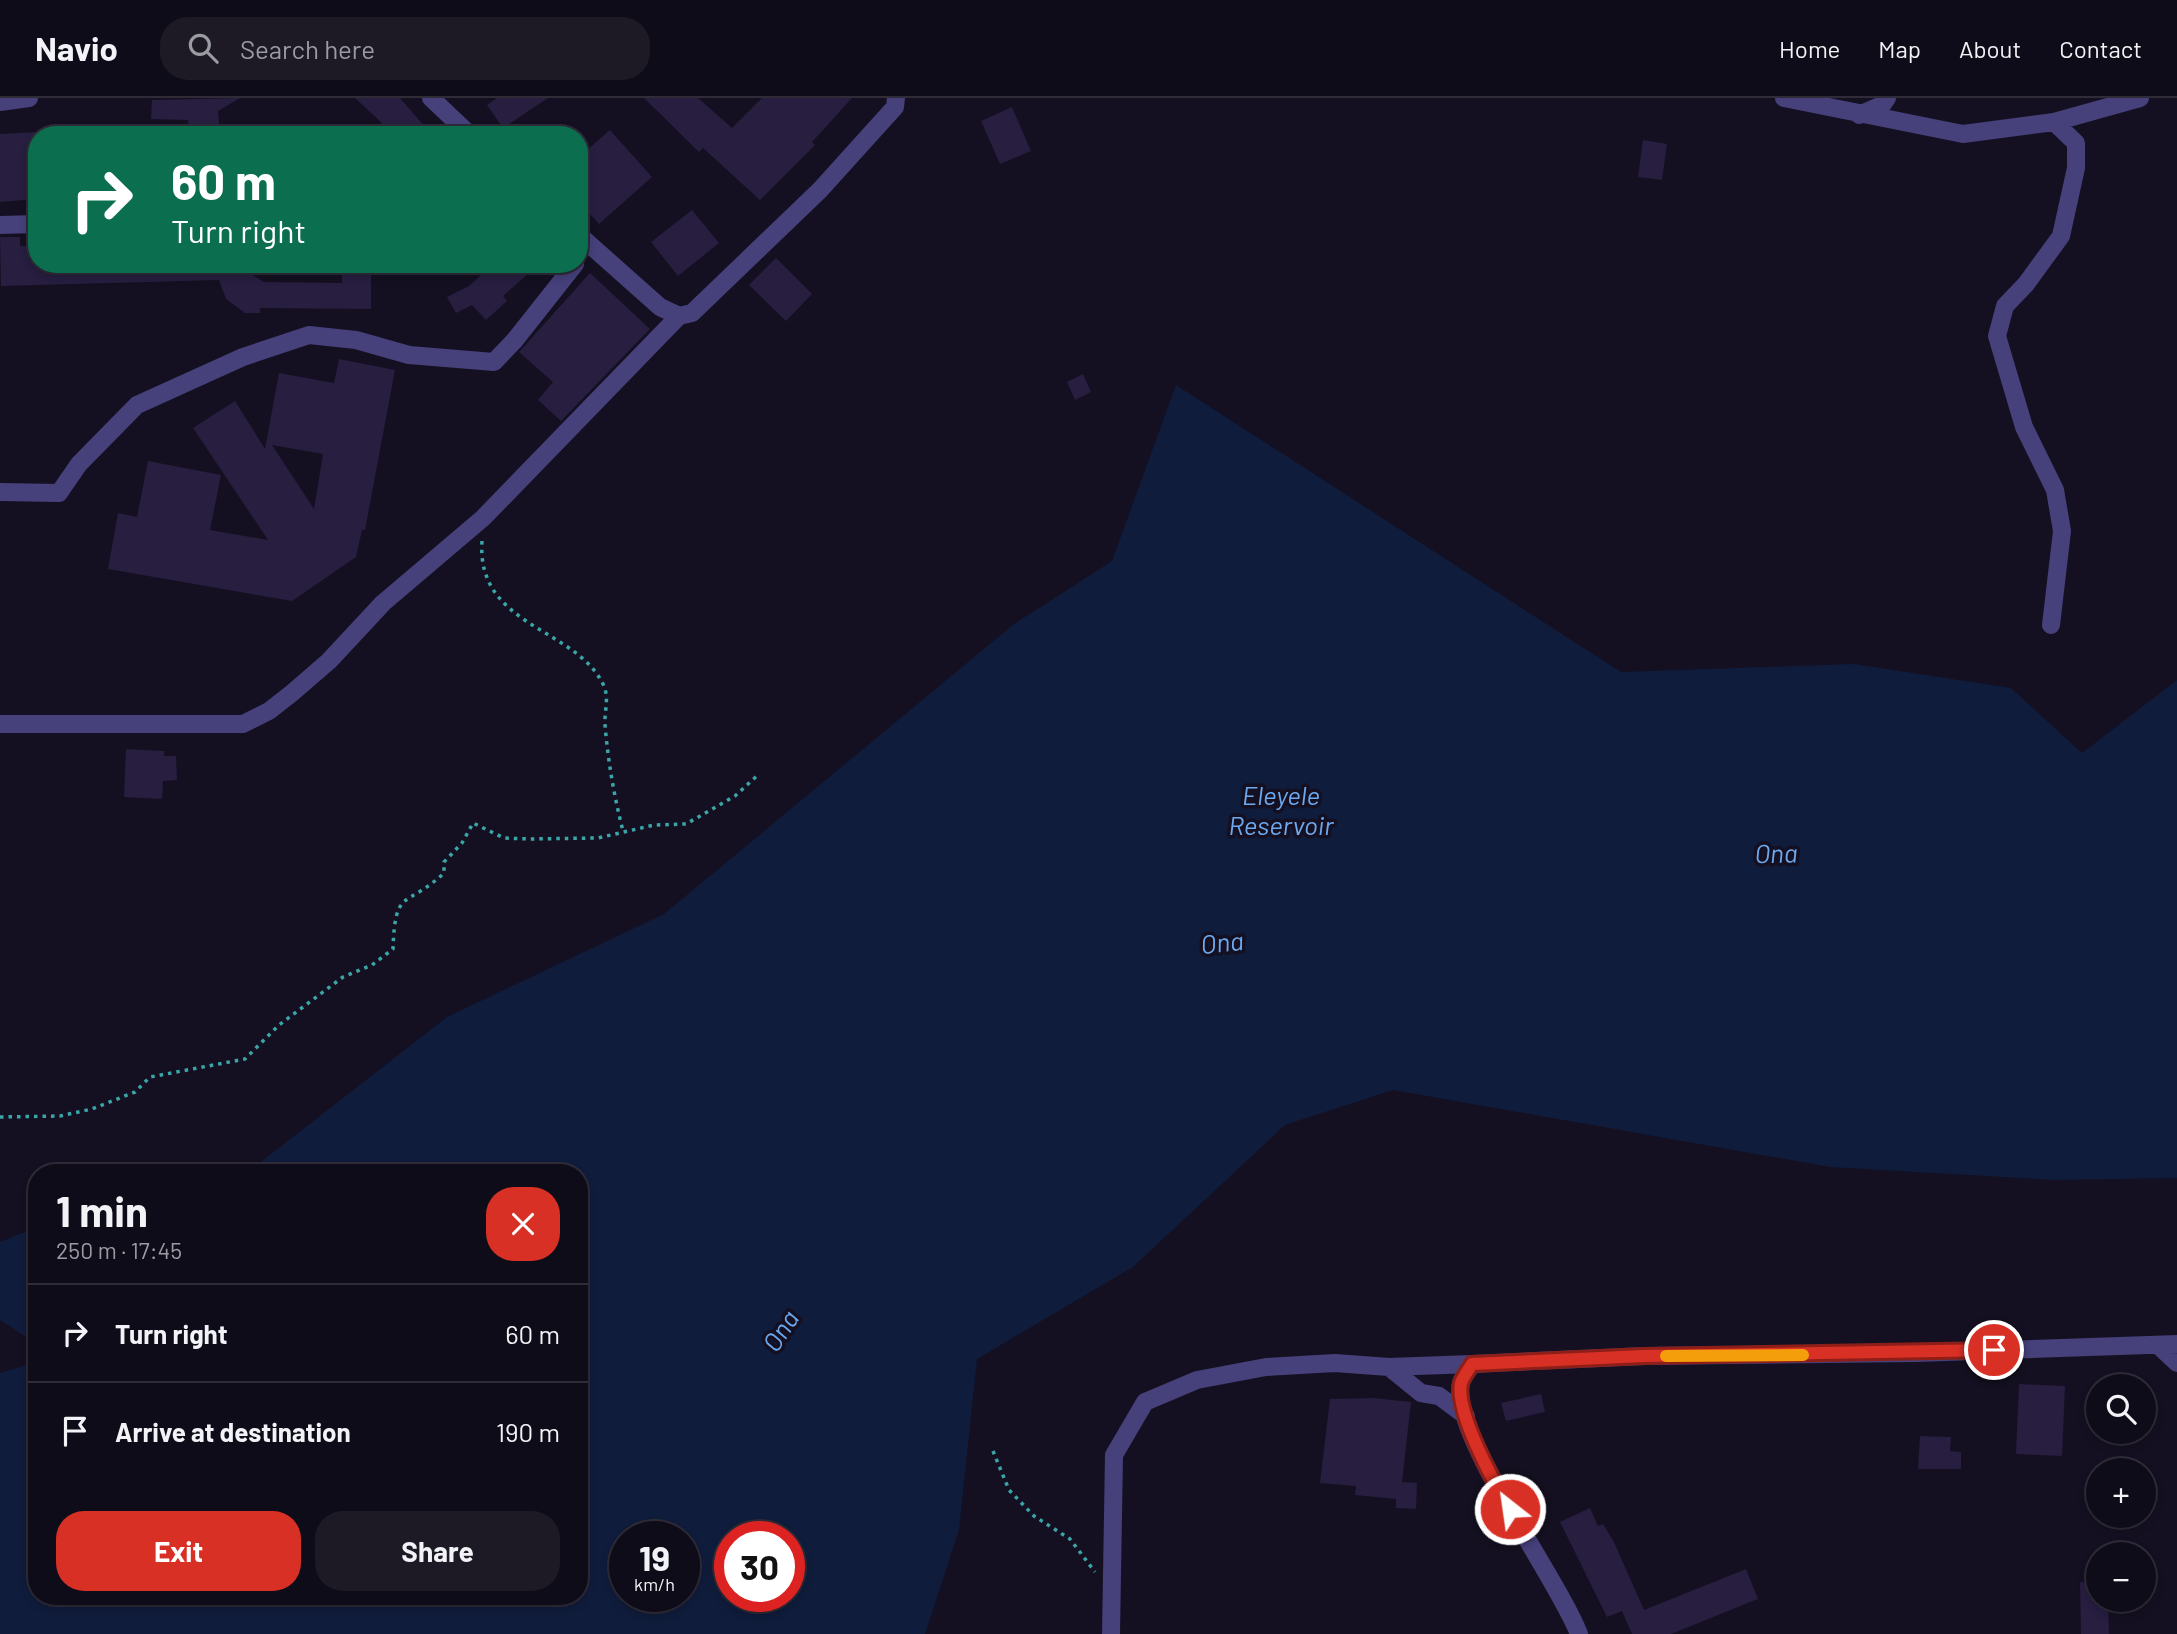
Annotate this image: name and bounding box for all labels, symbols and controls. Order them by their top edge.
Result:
search box [160,17,650,80]
text: Navio [35,28,118,68]
icon: search [184,29,222,67]
text: Search here [240,33,375,64]
text: Home [1779,34,1840,63]
text: Map [1878,34,1921,63]
text: About [1959,34,2021,63]
text: Contact [2059,34,2142,63]
text: 60 m [171,151,276,210]
icon: right [56,154,147,245]
text: Turn right [171,211,306,249]
water label: Eleyele Reservoir [1229,779,1334,840]
water label: Ona [1754,837,1798,868]
water label: Ona [1199,924,1245,959]
text: 1 min [56,1185,148,1235]
button: close [486,1187,560,1261]
text: 250 m · 17:45 [56,1236,182,1264]
water label: Ona [755,1304,804,1357]
icon: right [56,1314,94,1352]
text: Turn right [115,1318,228,1349]
text: 60 m [505,1318,560,1349]
pin [1964,1320,2024,1380]
icon: arrive [1975,1331,2013,1369]
map controls [2086,1374,2156,1612]
button: search [2086,1374,2156,1444]
icon: arrive [56,1412,94,1450]
text: Arrive at destination [115,1416,351,1447]
text: 190 m [496,1416,560,1447]
button: + [2086,1458,2156,1528]
position arrow [1473,1472,1547,1546]
button: Exit [56,1511,301,1591]
button: Share [315,1511,560,1591]
speed limit sign: 30 [714,1521,805,1612]
text: 19 [639,1536,670,1578]
button: − [2086,1542,2156,1612]
text: km/h [634,1573,675,1595]

